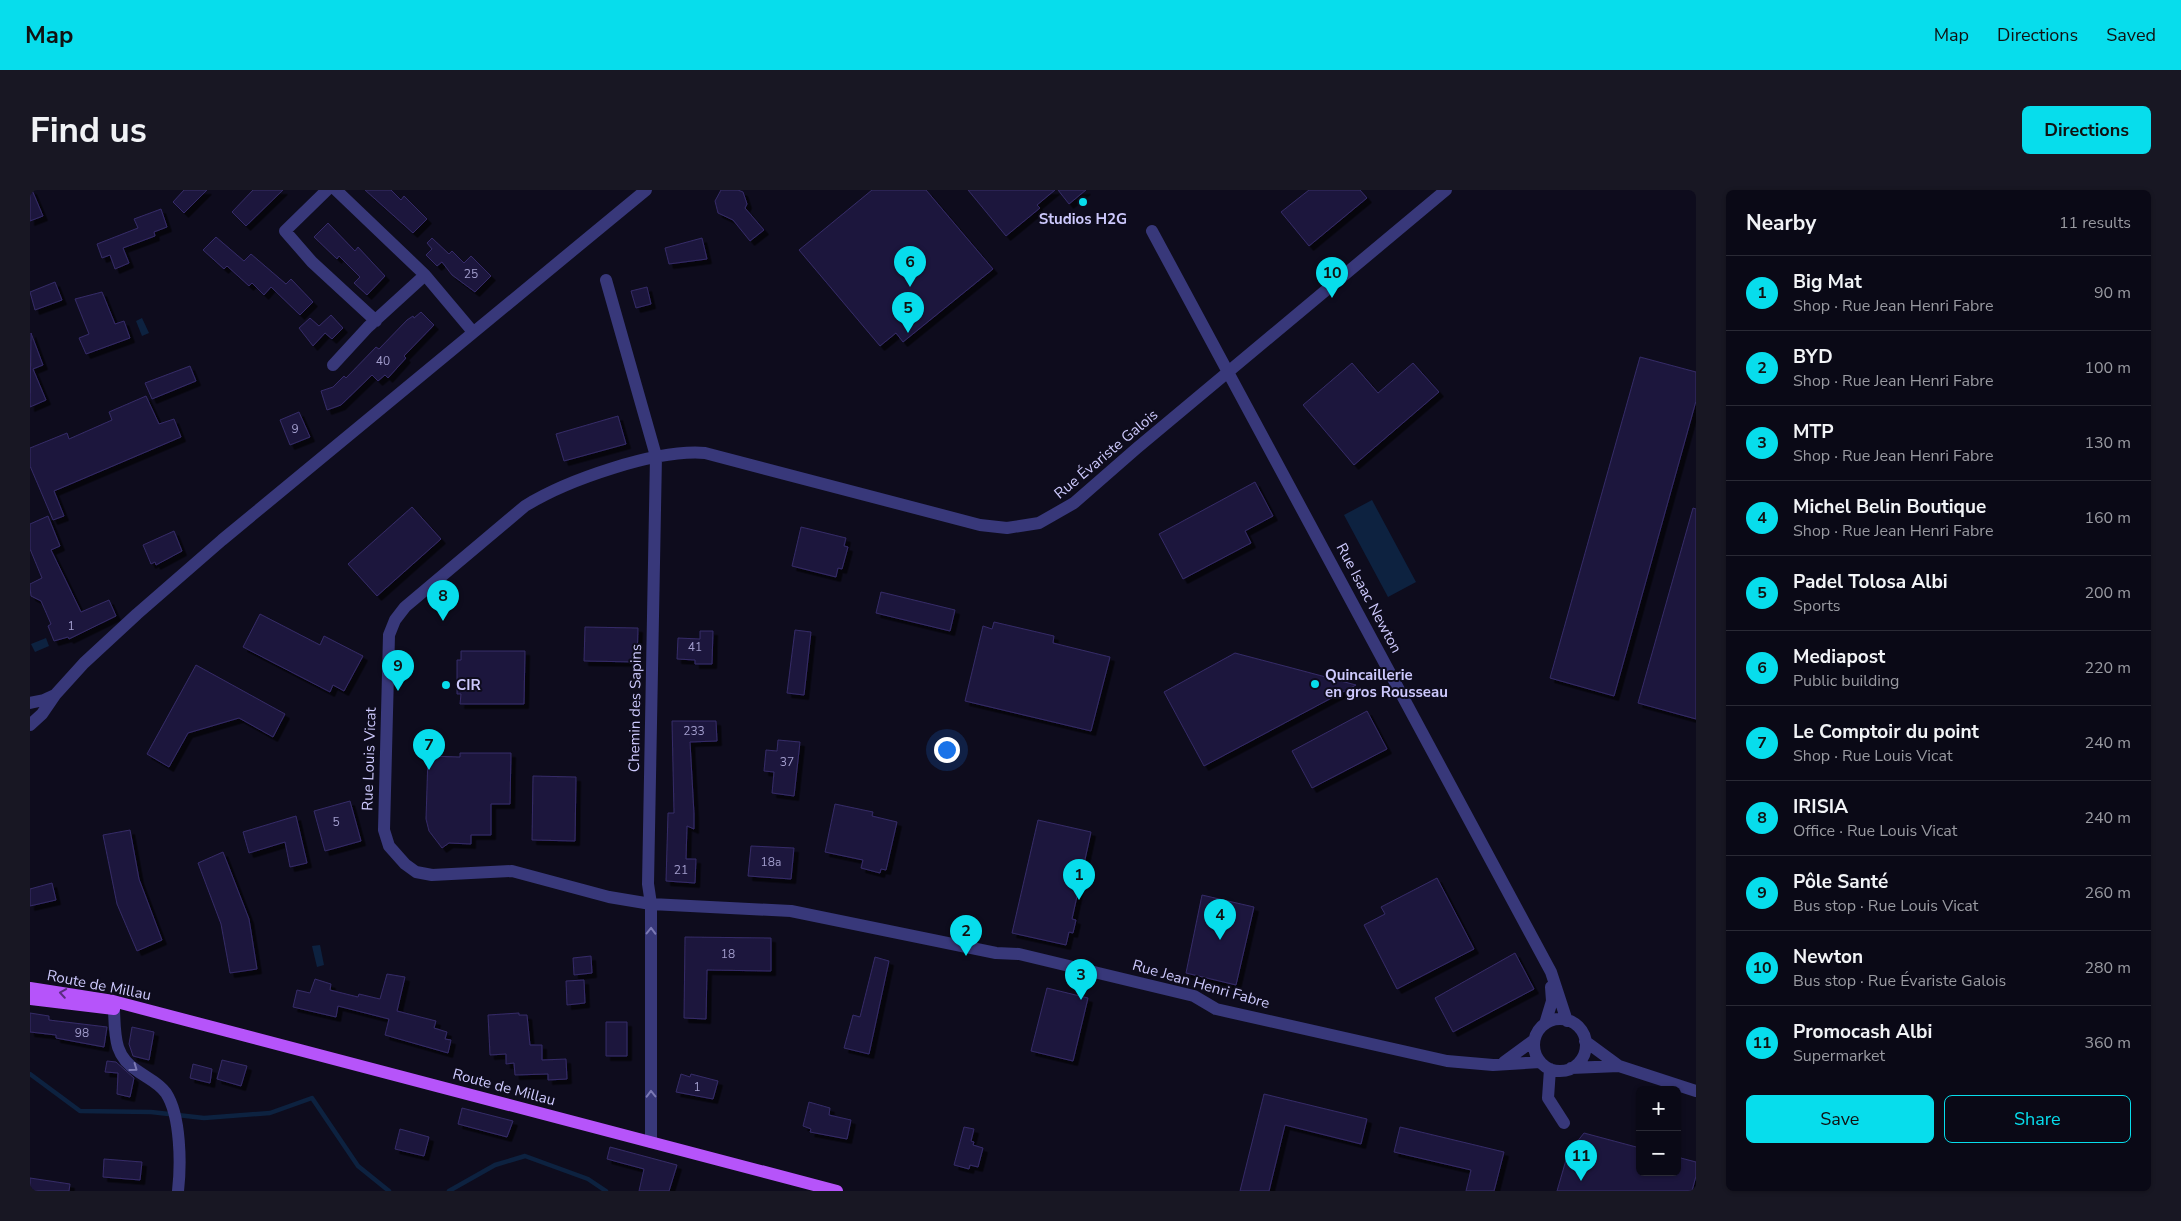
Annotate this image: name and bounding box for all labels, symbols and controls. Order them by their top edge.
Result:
text: Map [25,19,73,51]
text: Map [1934,23,1969,47]
text: Directions [1997,23,2078,47]
text: Saved [2106,23,2156,47]
button: Directions [2022,106,2151,154]
text: Find us [30,107,147,154]
marker: Studios H2G [1077,196,1089,208]
place label: Studios H2G [1039,209,1127,229]
text: Nearby [1746,209,1816,237]
text: 11 results [2059,212,2131,234]
pin: 6 [894,246,926,287]
pin: 10 [1316,257,1348,298]
house number: 25 [464,266,478,282]
text: Big Mat [1793,269,1862,295]
text: 1 [1757,282,1767,304]
text: 90 m [2094,282,2131,304]
pin: 5 [892,292,924,333]
text: Shop · Rue Jean Henri Fabre [1793,295,1993,317]
text: BYD [1793,344,1833,370]
house number: 40 [376,353,390,369]
text: 2 [1757,357,1767,379]
text: 100 m [2084,357,2131,379]
text: Shop · Rue Jean Henri Fabre [1793,370,1993,392]
street label: Rue Évariste Galois [1050,405,1162,503]
text: MTP [1793,419,1834,445]
house number: 9 [291,421,299,437]
text: 3 [1757,432,1767,454]
text: 130 m [2084,432,2131,454]
text: Shop · Rue Jean Henri Fabre [1793,445,1993,467]
text: Michel Belin Boutique [1793,494,1986,520]
text: 4 [1757,507,1767,529]
text: 160 m [2084,507,2131,529]
text: Shop · Rue Jean Henri Fabre [1793,520,1993,542]
street label: Rue Isaac Newton [1332,540,1406,656]
text: Padel Tolosa Albi [1793,569,1948,595]
pin: 8 [427,580,459,621]
text: 5 [1757,582,1767,604]
text: 200 m [2084,582,2131,604]
text: Sports [1793,595,1841,617]
house number: 1 [67,618,75,634]
house number: 41 [688,639,702,655]
street label: Chemin des Sapins [624,644,646,772]
text: Mediapost [1793,644,1885,670]
pin: 9 [382,650,414,691]
text: 6 [1757,657,1767,679]
text: 220 m [2084,657,2131,679]
place label: Quincaillerie en gros Rousseau [1325,665,1448,702]
text: Public building [1793,670,1899,692]
place label: CIR [456,675,481,695]
marker: Quincaillerie en gros Rousseau [1309,678,1321,690]
marker: CIR [440,679,452,691]
street label: Rue Louis Vicat [357,706,381,811]
text: Le Comptoir du point [1793,719,1979,745]
house number: 233 [683,723,705,739]
pin: 7 [413,729,445,770]
text: 7 [1757,732,1767,754]
text: 240 m [2084,732,2131,754]
your location [934,737,960,763]
text: Shop · Rue Louis Vicat [1793,745,1953,767]
house number: 37 [780,754,794,770]
text: IRISIA [1793,794,1848,820]
text: 8 [1757,807,1767,829]
text: 240 m [2084,807,2131,829]
house number: 5 [332,814,340,830]
text: Office · Rue Louis Vicat [1793,820,1957,842]
house number: 18a [761,854,781,870]
pin: 1 [1063,859,1095,900]
house number: 21 [674,862,688,878]
text: Pôle Santé [1793,869,1888,895]
text: 9 [1757,882,1767,904]
text: 260 m [2084,882,2131,904]
text: Bus stop · Rue Louis Vicat [1793,895,1978,917]
pin: 4 [1204,899,1236,940]
pin: 2 [950,915,982,956]
one-way arrow [646,927,656,934]
text: Newton [1793,944,1863,970]
house number: 18 [721,946,735,962]
street label: Rue Jean Henri Fabre [1130,955,1272,1013]
text: 10 [1752,957,1772,979]
text: 280 m [2084,957,2131,979]
pin: 3 [1065,959,1097,1000]
street label: Route de Millau [45,965,153,1005]
text: Bus stop · Rue Évariste Galois [1793,970,2006,992]
one-way arrow [59,988,68,998]
text: Promocash Albi [1793,1019,1932,1045]
house number: 98 [75,1025,89,1041]
text: 11 [1752,1032,1772,1054]
text: 360 m [2084,1032,2131,1054]
text: Supermarket [1793,1045,1885,1067]
one-way arrow [128,1063,137,1071]
street label: Route de Millau [450,1064,558,1110]
house number: 1 [693,1079,701,1095]
map controls [1636,1086,1681,1176]
button: + [1636,1086,1681,1131]
one-way arrow [646,1089,656,1097]
button: Save [1746,1095,1934,1143]
button: Share [1944,1095,2131,1143]
button: − [1636,1131,1681,1176]
pin: 11 [1565,1140,1597,1181]

